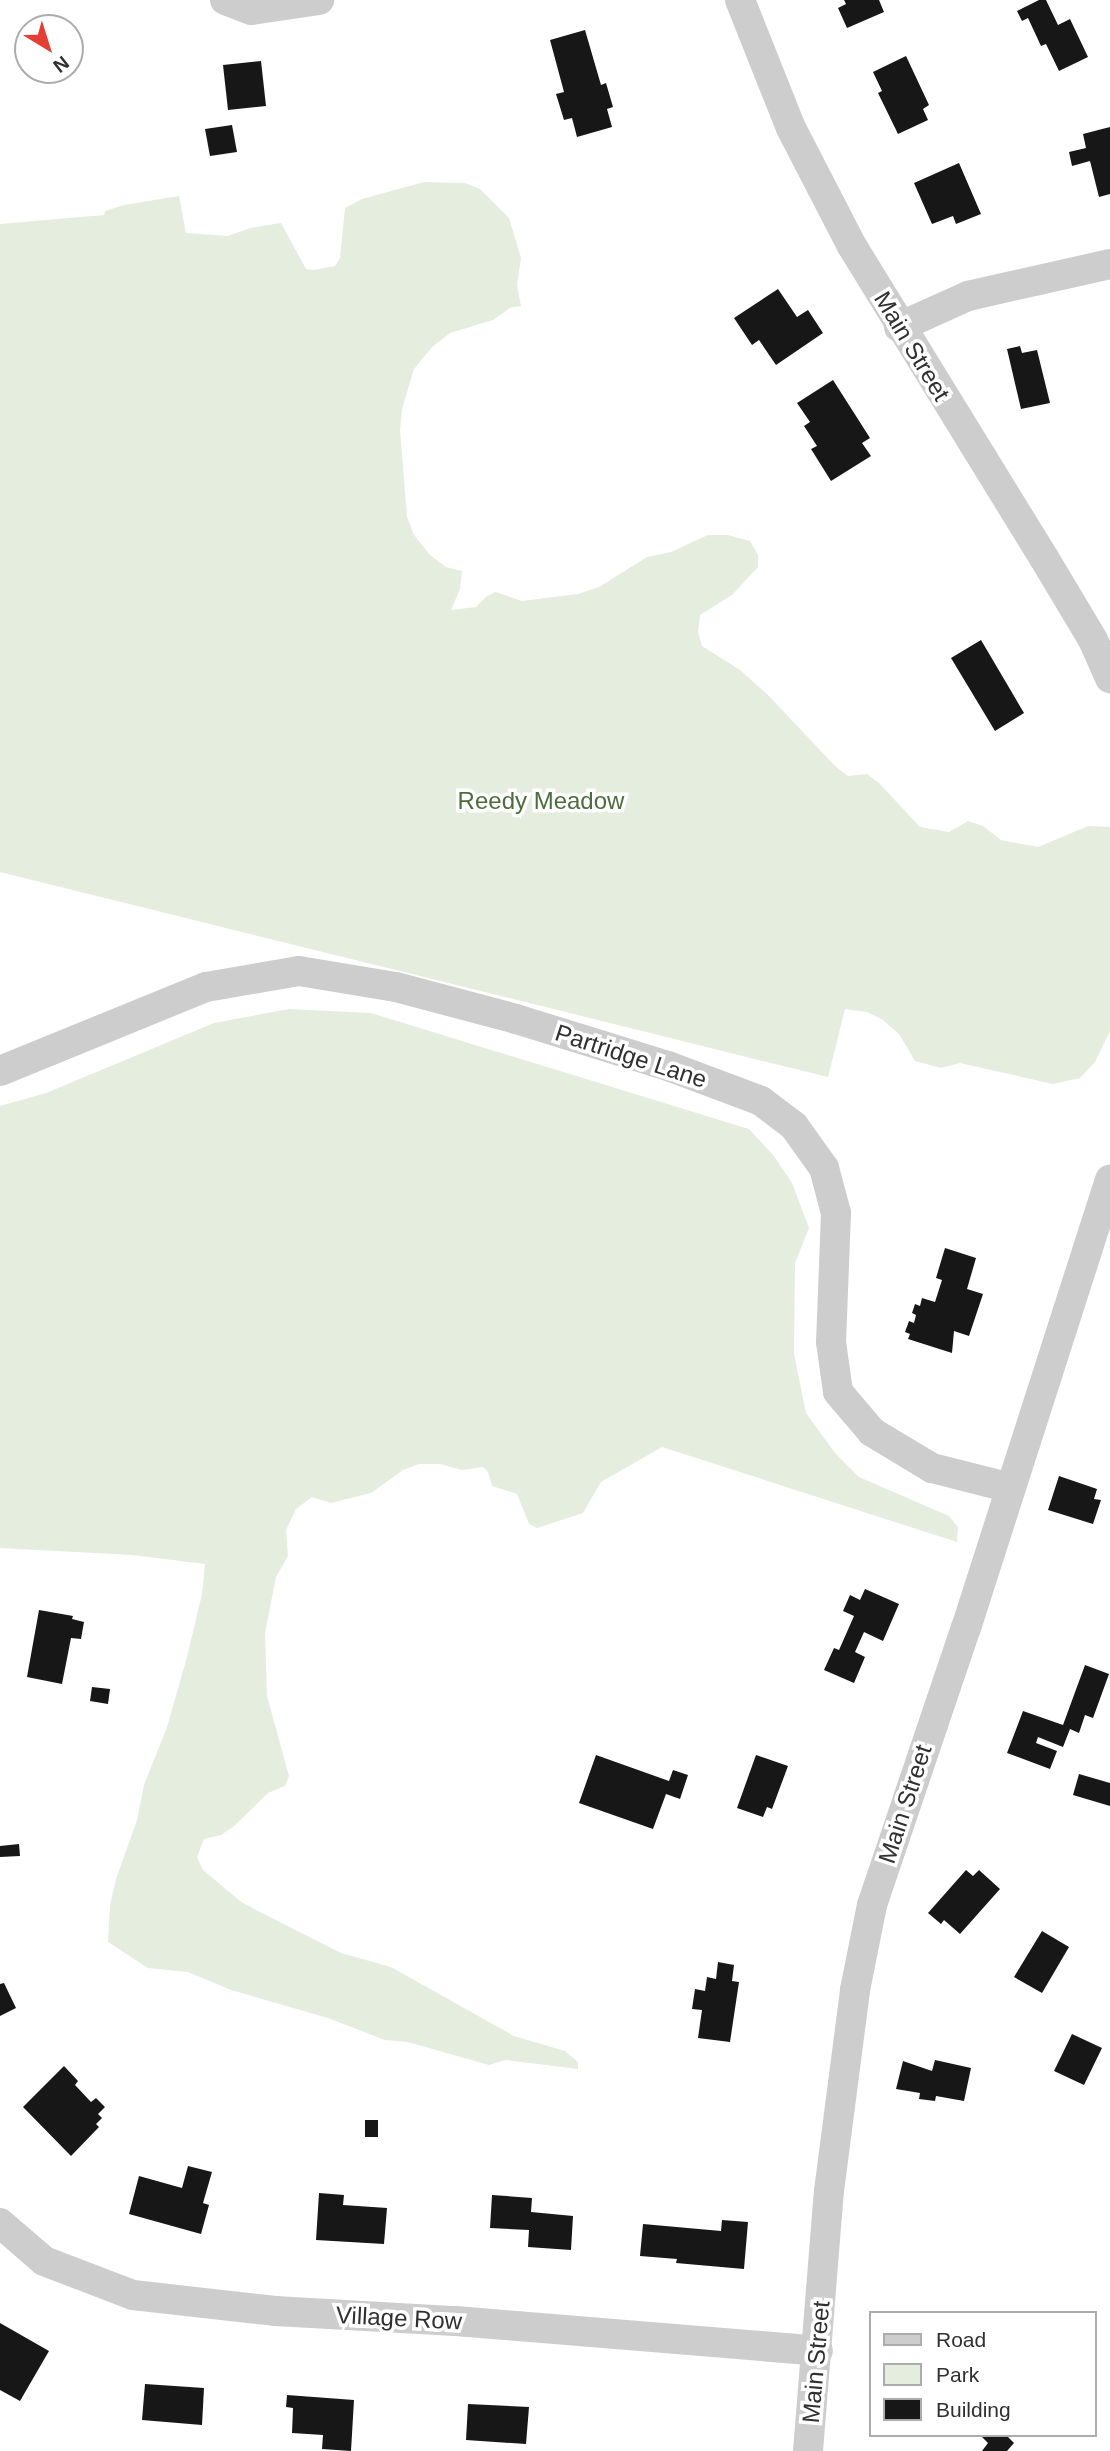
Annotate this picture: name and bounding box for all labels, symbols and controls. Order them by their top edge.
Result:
north arrow [14,14,84,84]
text: N [49,52,73,77]
street label: Main Street [868,286,956,406]
park label: Reedy Meadow [458,787,624,815]
street label: Partridge Lane [552,1018,710,1094]
street label: Main Street [872,1741,938,1867]
street label: Village Row [335,2300,463,2336]
street label: Main Street [796,2300,836,2424]
legend [869,2311,1096,2437]
text: Road [936,2328,986,2351]
text: Park [936,2363,979,2386]
text: Building [936,2398,1011,2421]

